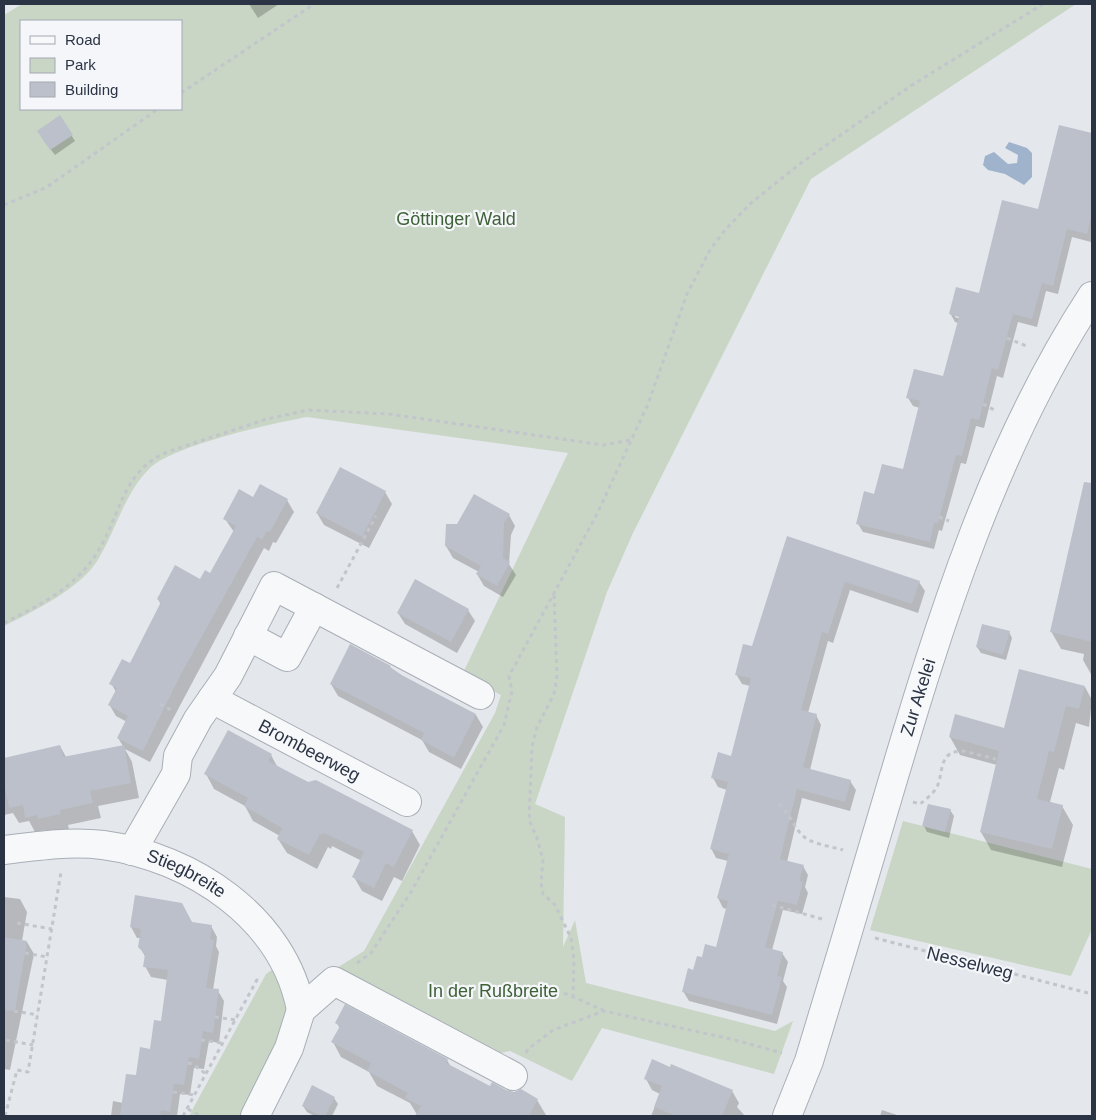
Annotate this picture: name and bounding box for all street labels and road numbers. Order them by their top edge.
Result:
street label: Zur Akelei [897,656,940,738]
street label: Brombeerweg [255,715,364,785]
street label: Stiegbreite [144,845,230,902]
street label: Nesselweg [925,943,1015,983]

